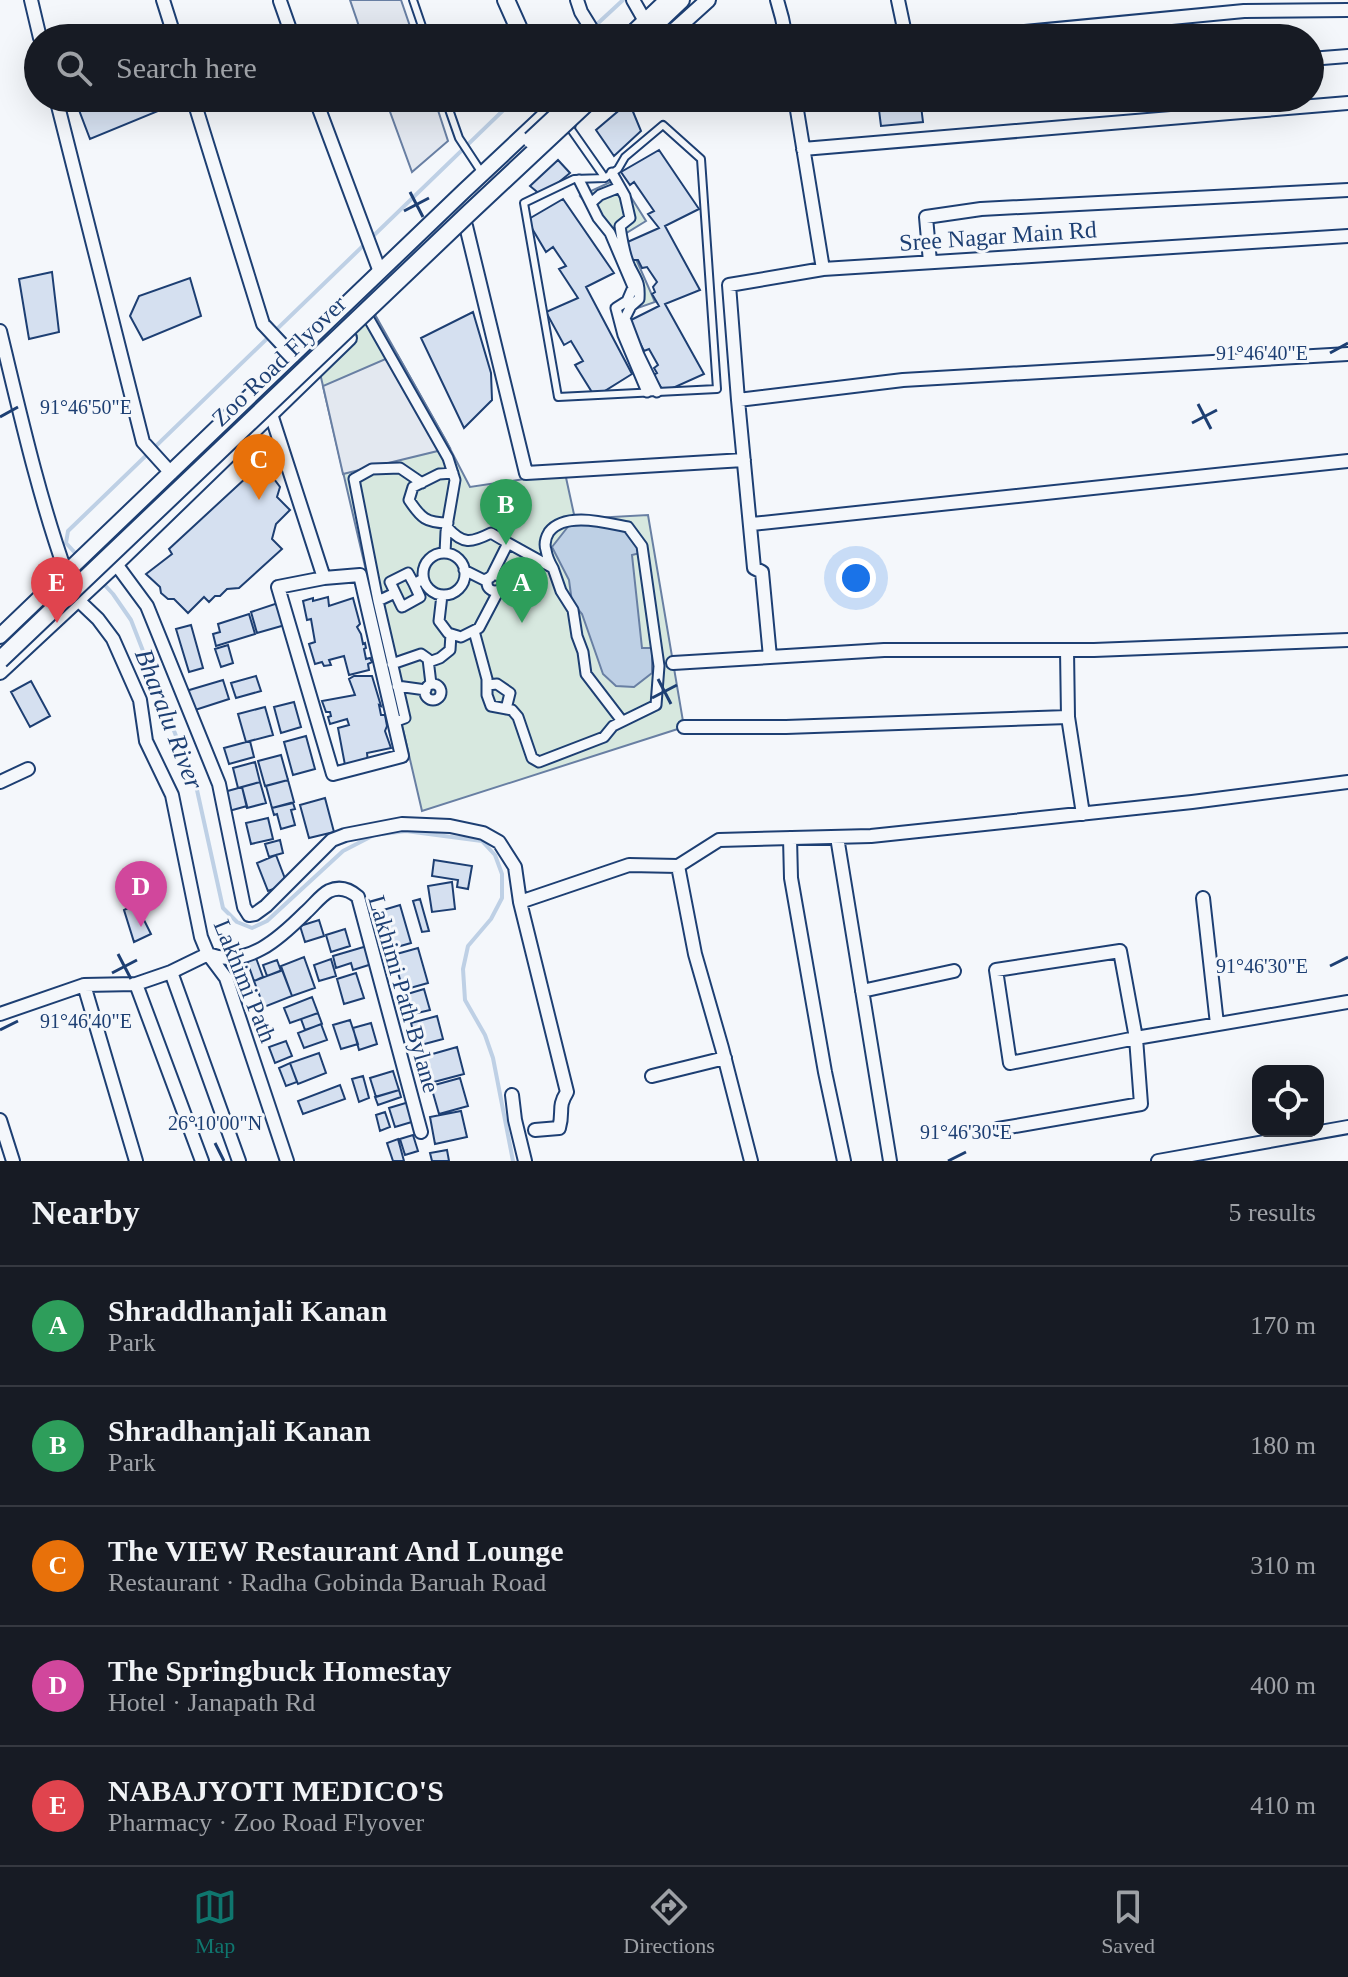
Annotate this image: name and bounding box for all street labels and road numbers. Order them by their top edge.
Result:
street label: Sree Nagar Main Rd [898,216,1098,256]
street label: Zoo Road Flyover [207,291,351,431]
street label: Lakhimi Path Bylane [363,892,445,1096]
street label: Lakhimi Path [209,916,281,1046]

